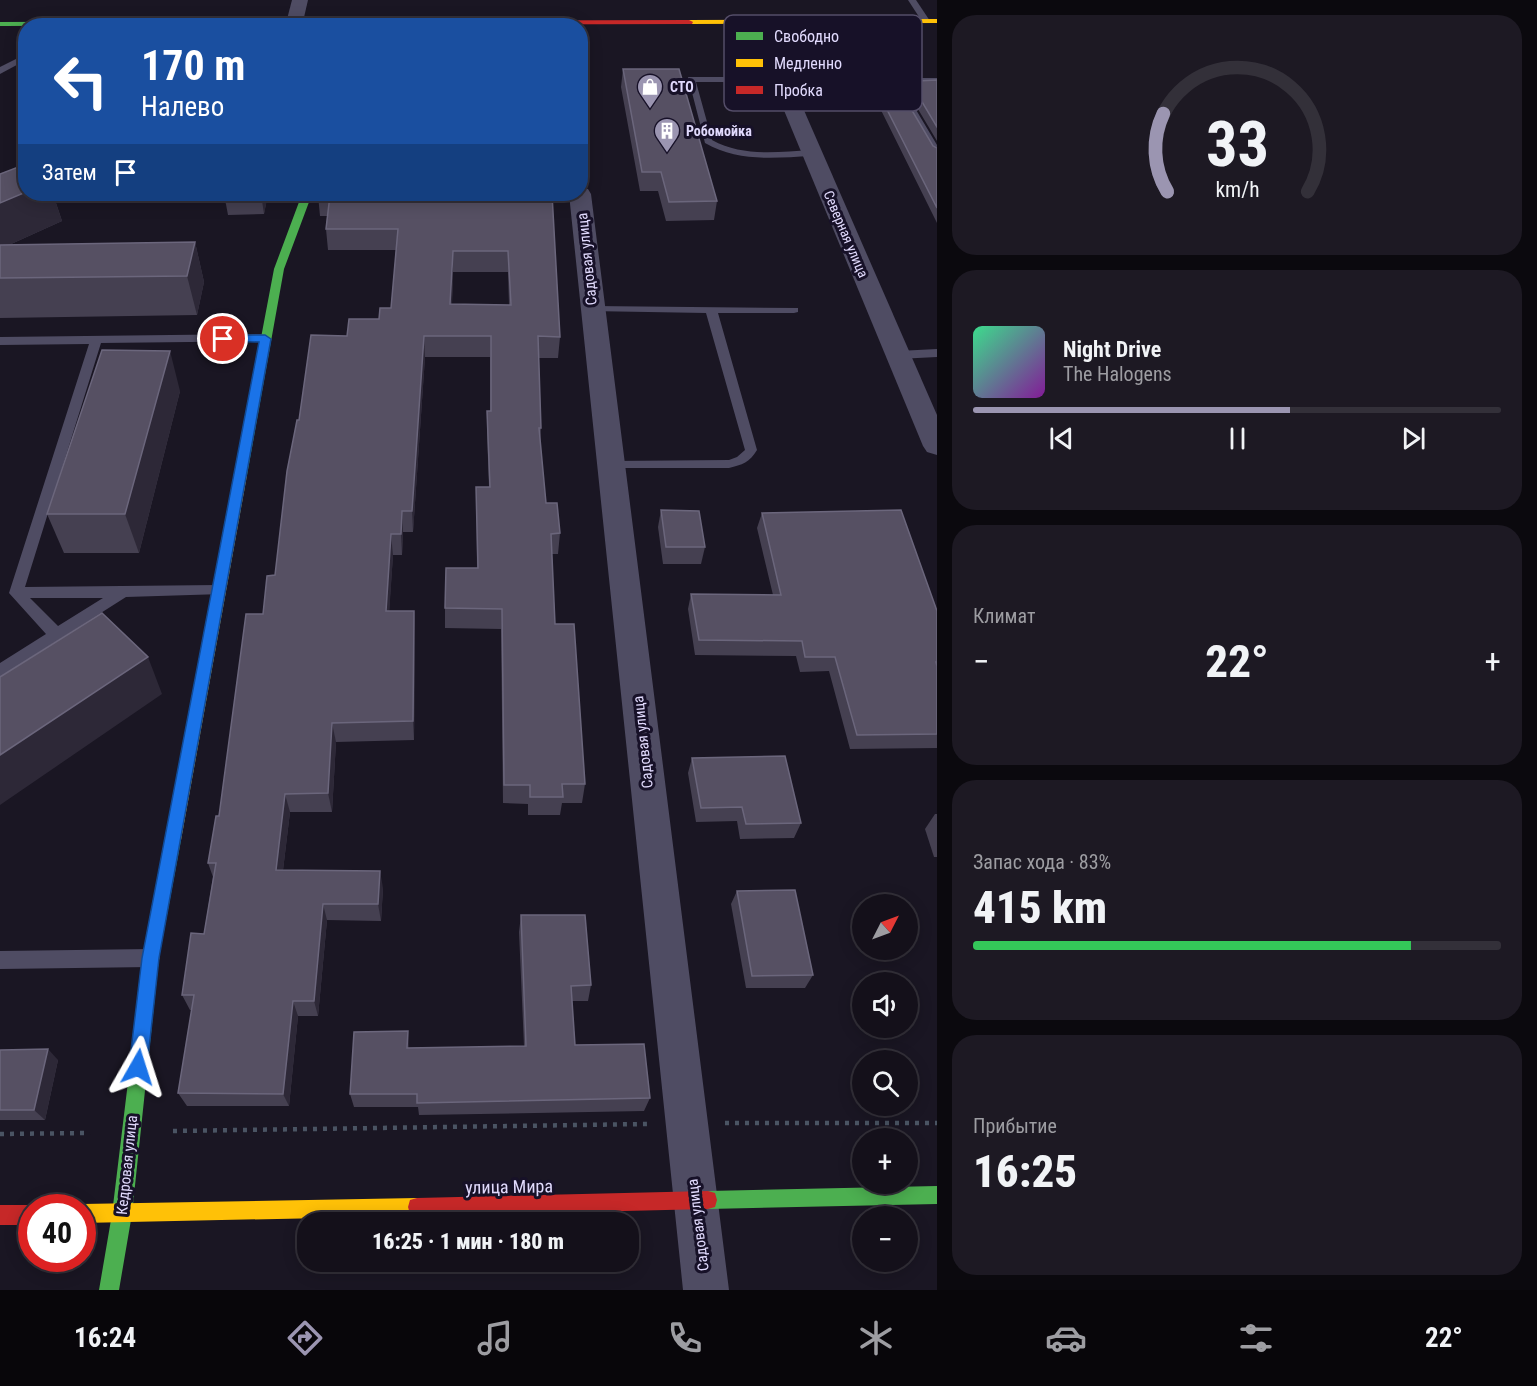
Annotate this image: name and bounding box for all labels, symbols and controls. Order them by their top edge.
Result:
legend [724,15,922,111]
text: Свободно [774,27,839,46]
text: 170 m [141,41,246,90]
icon: left [42,42,120,120]
text: Медленно [774,54,842,73]
shop icon: СТО [635,72,665,110]
place label: СТО [670,79,694,95]
text: Пробка [774,81,823,100]
text: Налево [141,91,224,123]
text: 33 [1205,108,1269,181]
building icon: Робомойка [652,116,682,154]
place label: Робомойка [686,123,752,139]
icon: arrive [109,156,142,189]
text: Затем [42,160,97,185]
text: km/h [1215,177,1259,202]
street label: Северная улица [821,188,871,280]
street label: Садовая улица [573,212,601,306]
pin [197,313,248,364]
icon: arrive [206,322,239,355]
text: Night Drive [1063,337,1161,362]
text: The Halogens [1063,362,1172,386]
icon: previous [1045,422,1078,455]
icon: pause [1221,422,1254,455]
icon: next [1397,422,1430,455]
text: Климат [973,604,1035,628]
text: 22° [1205,635,1269,688]
text: − [973,642,990,681]
text: + [1485,642,1501,681]
street label: Садовая улица [629,695,657,789]
text: Запас хода · 83% [973,850,1111,874]
text: 415 km [973,881,1107,934]
north arrow [852,894,918,960]
map controls [852,894,918,1272]
button: sound [852,972,918,1038]
position arrow [106,1035,170,1099]
button: search [852,1050,918,1116]
street label: Кедровая улица [113,1114,141,1216]
text: Прибытие [973,1114,1057,1138]
button: + [852,1128,918,1194]
text: 16:25 [973,1145,1077,1198]
street label: улица Мира [465,1175,553,1198]
street label: Садовая улица [683,1178,713,1272]
speed limit sign: 40 [18,1194,96,1272]
button: − [852,1206,918,1272]
text: 16:25 · 1 мин · 180 m [372,1229,564,1254]
icon: directions [284,1317,326,1359]
icon: music [474,1317,516,1359]
icon: phone [664,1317,706,1359]
icon: climate [855,1317,897,1359]
icon: car [1045,1317,1087,1359]
icon: filters [1235,1317,1277,1359]
text: 16:24 [74,1322,136,1354]
text: 22° [1425,1322,1463,1354]

